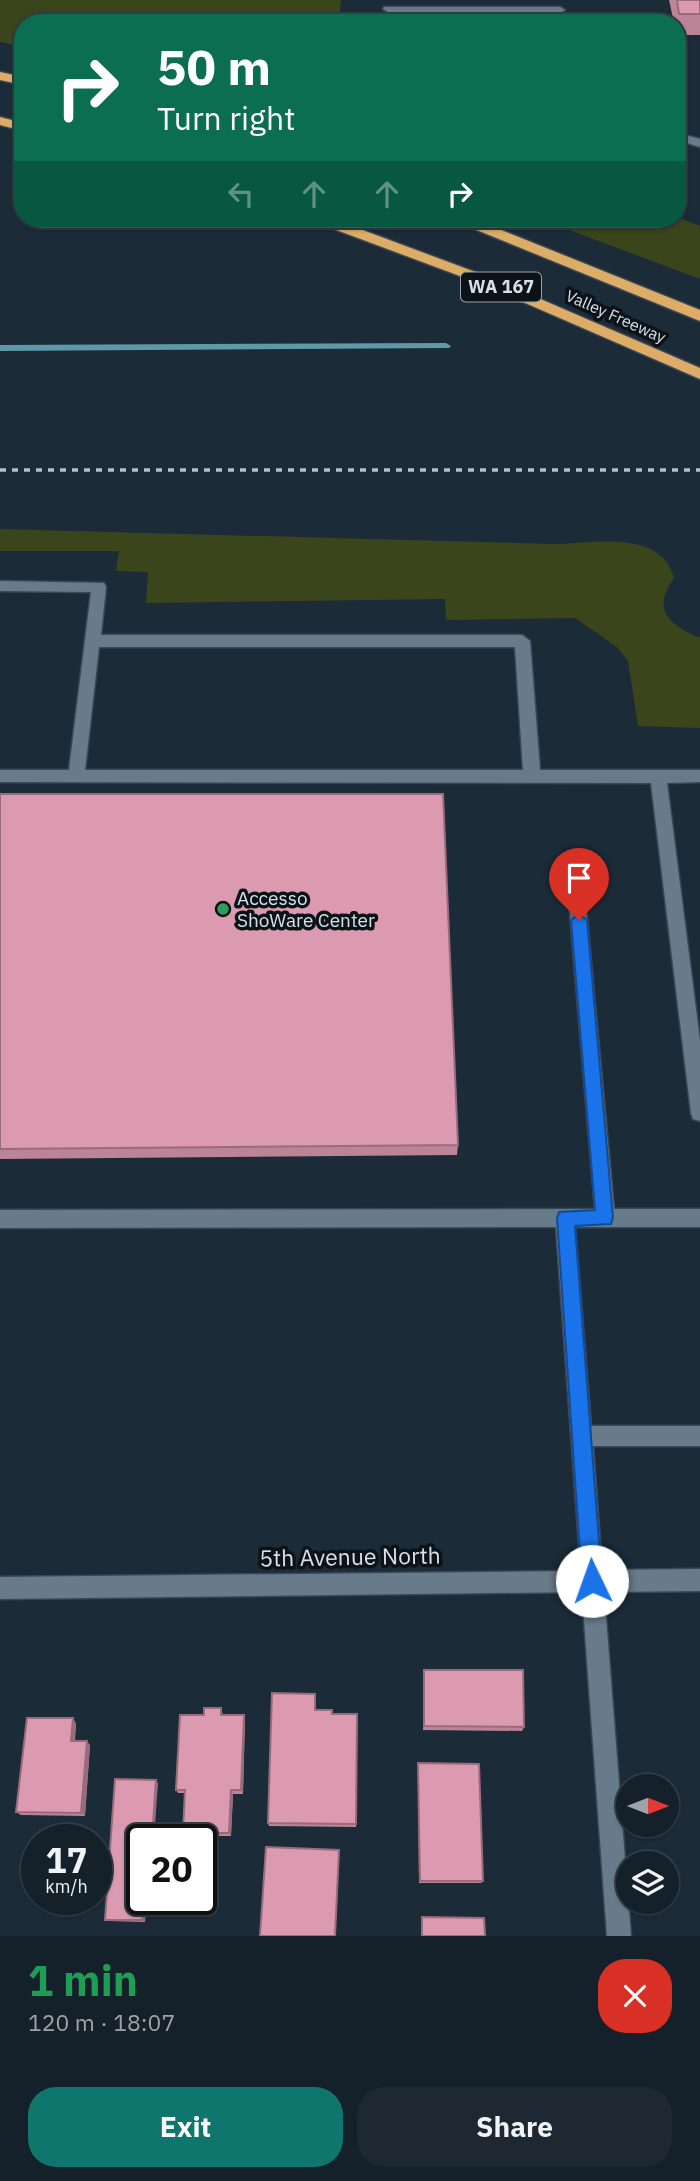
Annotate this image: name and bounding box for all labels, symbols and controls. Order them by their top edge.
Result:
text: 50 m [157,35,271,98]
icon: right [42,42,133,133]
text: Turn right [157,97,295,139]
icon: left [222,175,260,213]
icon: ahead [295,175,333,213]
icon: ahead [368,175,406,213]
icon: right [441,175,479,213]
road number: WA 167 [461,272,541,302]
street label: Valley Freeway [563,285,669,347]
pin [549,848,609,920]
icon: arrive [560,859,598,897]
place label: Accesso ShoWare Center [237,886,375,932]
marker: Accesso ShoWare Center [215,901,231,917]
street label: 5th Avenue North [259,1539,441,1573]
position arrow [555,1544,629,1618]
north arrow [616,1774,679,1838]
map controls [616,1774,679,1914]
speed limit sign: 20 [126,1824,217,1915]
text: 17 [45,1837,88,1883]
button: layers [616,1851,679,1914]
text: km/h [45,1875,88,1898]
text: 1 min [28,1953,138,2008]
button: close [598,1959,672,2033]
text: 120 m · 18:07 [28,2007,175,2037]
button: Exit [28,2087,343,2167]
button: Share [357,2087,672,2167]

